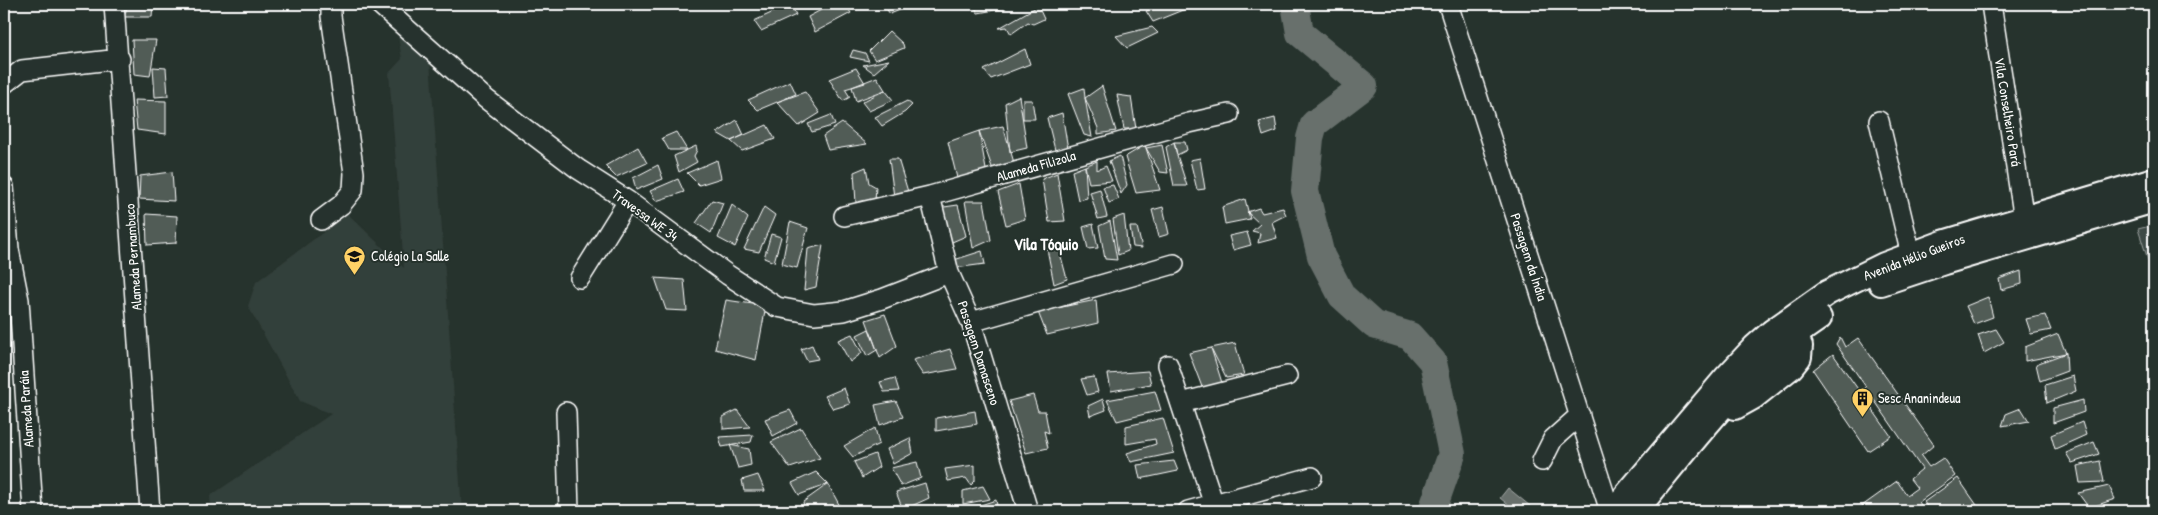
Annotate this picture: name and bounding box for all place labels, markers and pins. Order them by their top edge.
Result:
school or university icon: Colégio La Salle [343,244,367,275]
place label: Colégio La Salle [371,246,450,266]
building icon: Sesc Ananindeua [1850,386,1874,417]
place label: Sesc Ananindeua [1878,388,1961,407]

